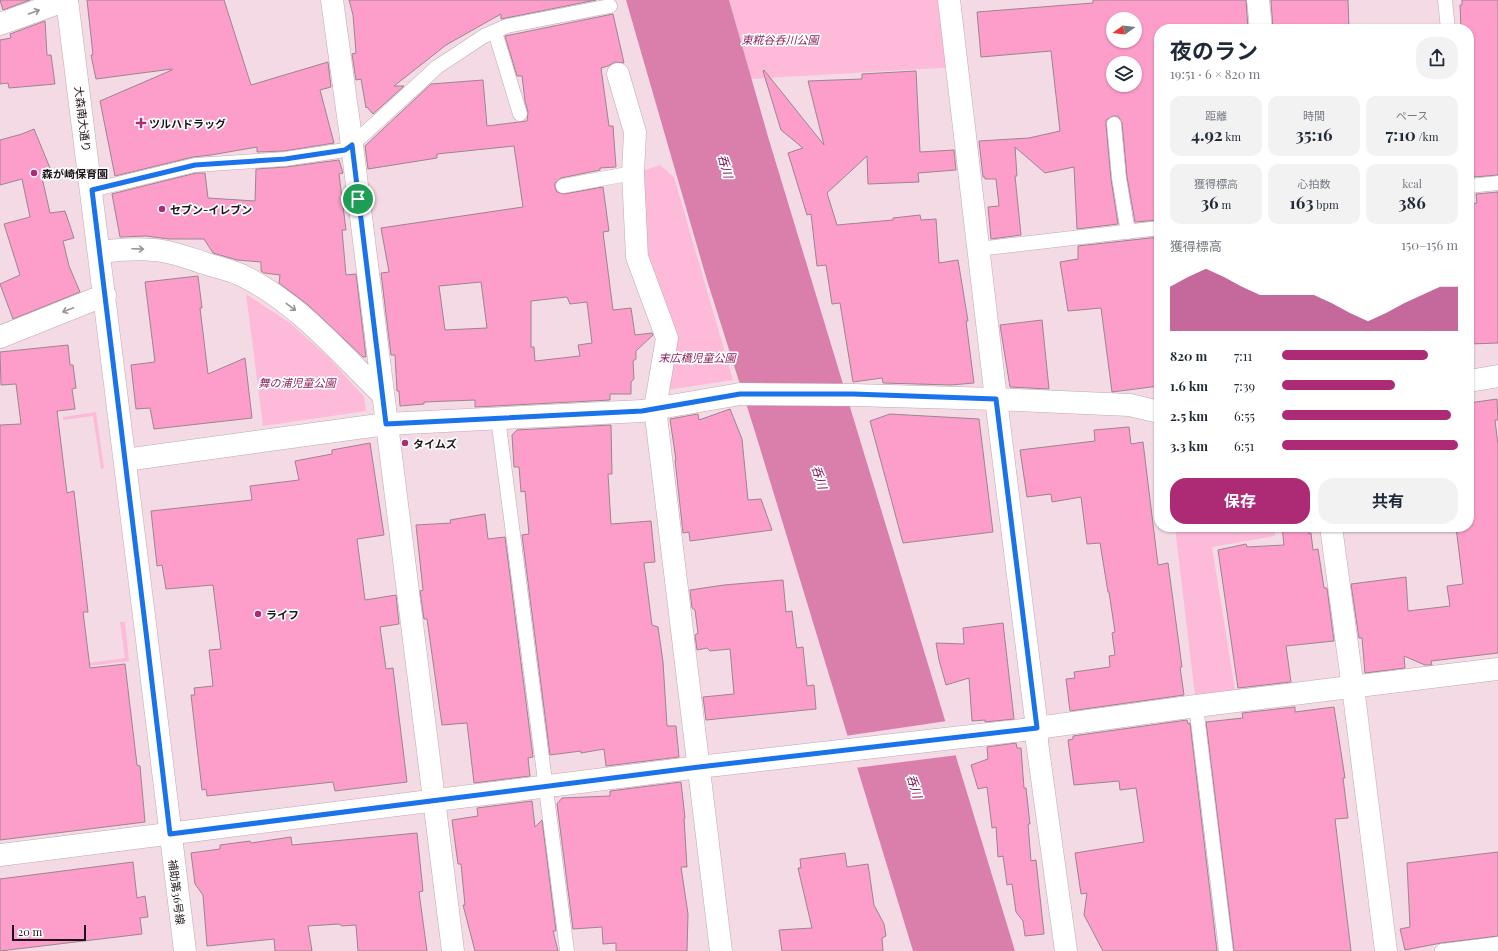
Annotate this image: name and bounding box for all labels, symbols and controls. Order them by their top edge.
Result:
one-way arrow [27,8,39,16]
north arrow [1106,12,1142,48]
map controls [1106,12,1142,92]
park label: 東糀谷呑川公園 [742,32,820,47]
text: 夜のラン [1170,35,1258,65]
button: share [1416,37,1458,79]
button: layers [1106,56,1142,92]
text: 19:51 · 6 × 820 m [1170,65,1260,82]
street label: 大森南大通り [72,85,94,153]
text: 距離 [1205,108,1227,123]
text: 時間 [1303,108,1325,123]
text: ペース [1396,108,1428,123]
place label: ツルハドラッグ [149,116,226,131]
marker: ツルハドラッグ [136,118,146,128]
text: 4.92 [1191,123,1223,145]
text: 35:16 [1295,123,1333,145]
text: 7:10 [1386,123,1416,145]
text: km [1223,129,1241,144]
text: /km [1416,129,1438,144]
water label: 呑川 [715,152,737,182]
place label: 森が崎保育園 [42,166,108,181]
marker: 森が崎保育園 [29,168,39,178]
text: 獲得標高 [1194,176,1238,191]
text: 心拍数 [1298,176,1331,191]
text: kcal [1402,176,1422,191]
pin [341,182,375,216]
icon: arrive [347,188,369,210]
text: 36 [1201,191,1219,213]
text: 163 [1289,191,1314,213]
text: 386 [1398,191,1426,213]
text: m [1219,197,1231,212]
text: bpm [1314,197,1339,212]
place label: セブン-イレブン [170,202,252,217]
marker: セブン-イレブン [157,204,167,214]
text: 150–156 m [1401,236,1458,253]
text: 獲得標高 [1170,237,1222,254]
one-way arrow [131,245,144,253]
one-way arrow [286,303,297,312]
one-way arrow [63,306,75,314]
text: 820 m [1170,347,1207,364]
text: 7:11 [1234,347,1252,364]
park label: 末広橋児童公園 [659,350,737,365]
park label: 舞の浦児童公園 [259,375,337,390]
text: 1.6 km [1170,377,1208,394]
text: 7:39 [1234,377,1255,394]
text: 2.5 km [1170,407,1208,424]
text: 6:55 [1234,407,1255,424]
place label: タイムズ [413,436,457,451]
text: 3.3 km [1170,437,1208,454]
text: 6:51 [1234,437,1254,454]
marker: タイムズ [400,438,410,448]
water label: 呑川 [809,463,832,493]
button: 保存 [1170,478,1310,524]
button: 共有 [1318,478,1458,524]
place label: ライフ [266,607,299,622]
marker: ライフ [253,609,263,619]
water label: 呑川 [904,772,927,802]
street label: 補助第36号線 [166,859,188,925]
scale bar [12,923,86,942]
text: 20 m [18,924,42,939]

